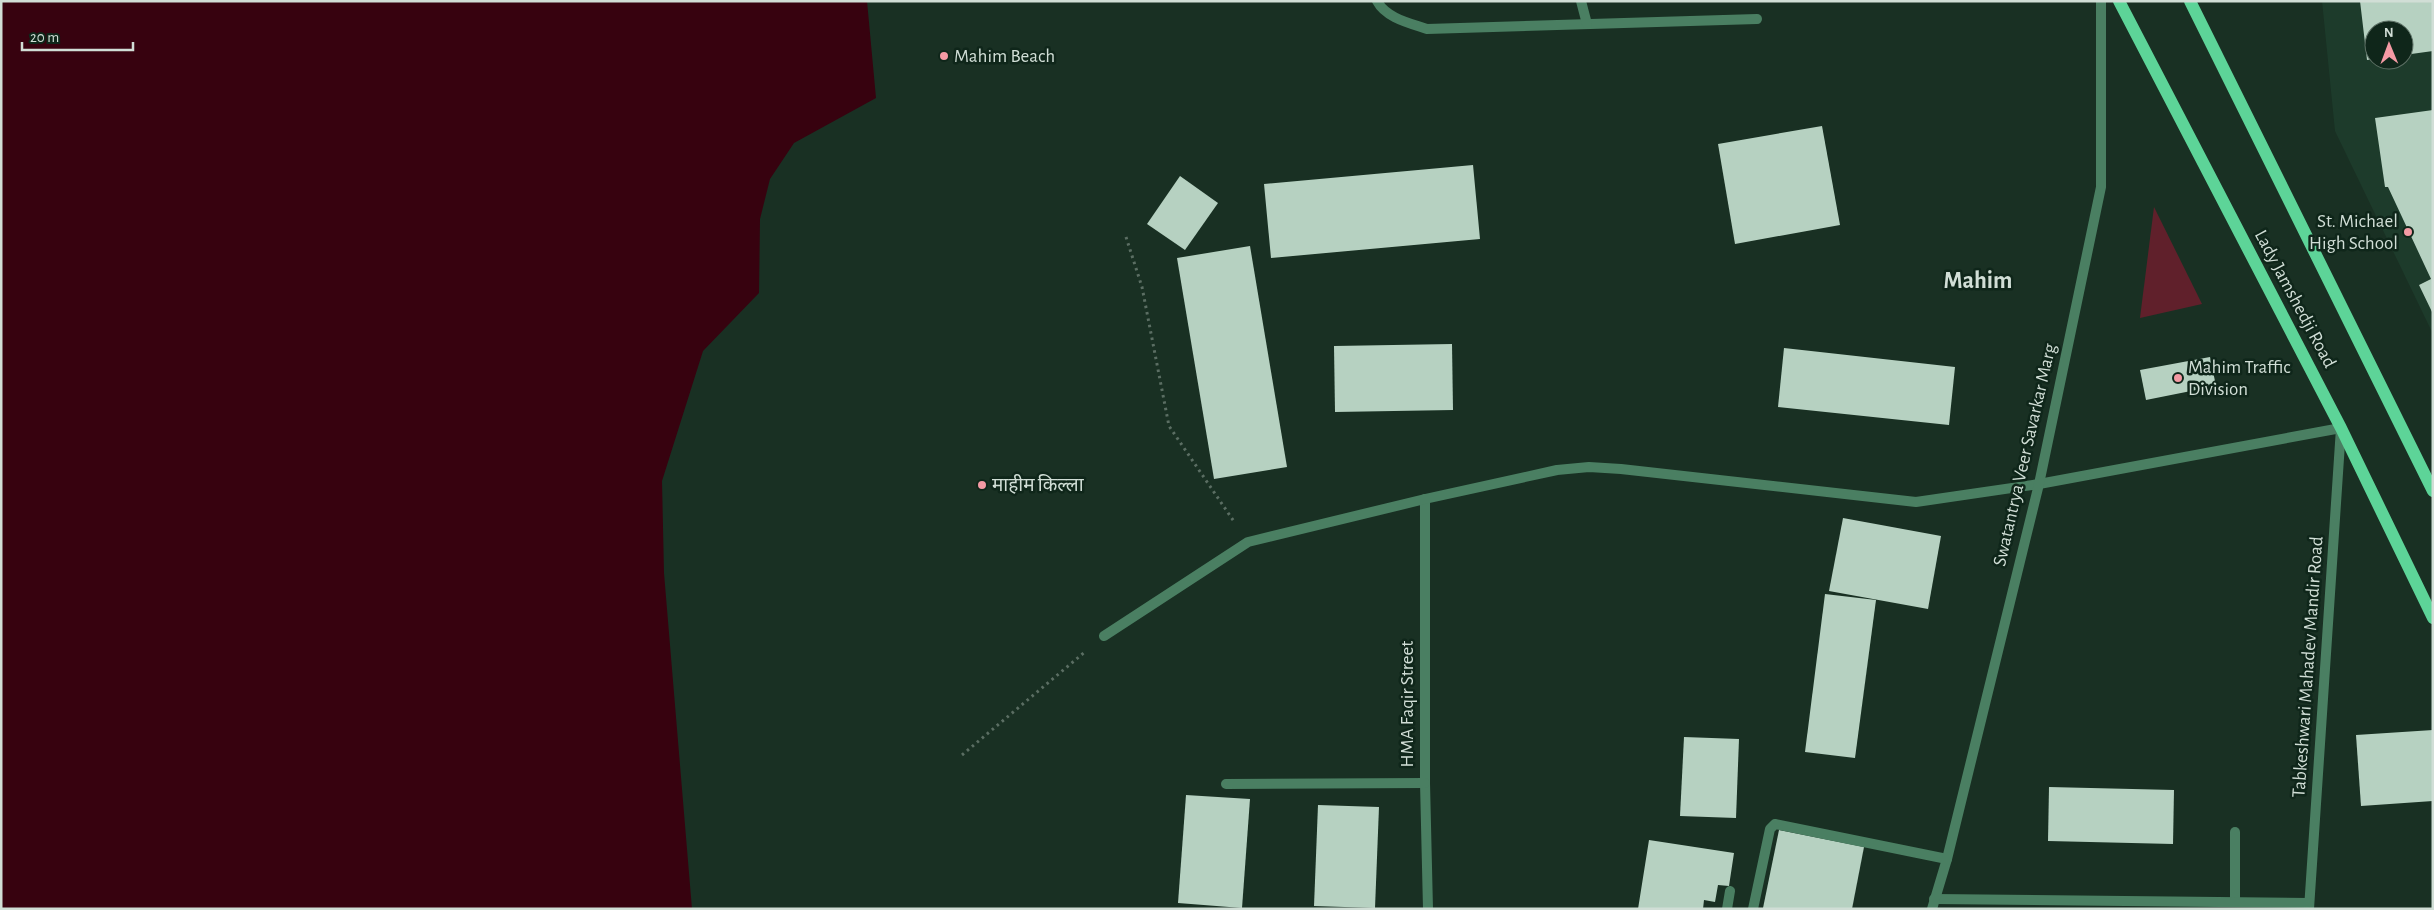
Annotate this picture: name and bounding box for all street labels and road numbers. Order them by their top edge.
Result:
street label: Lady Jamshedji Road [2251,227,2339,371]
street label: Swatantrya Veer Savarkar Marg [1990,341,2060,568]
street label: Tabkeshwari Mahadev Mandir Road [2289,536,2327,798]
street label: HMA Faqir Street [1398,641,1417,767]

